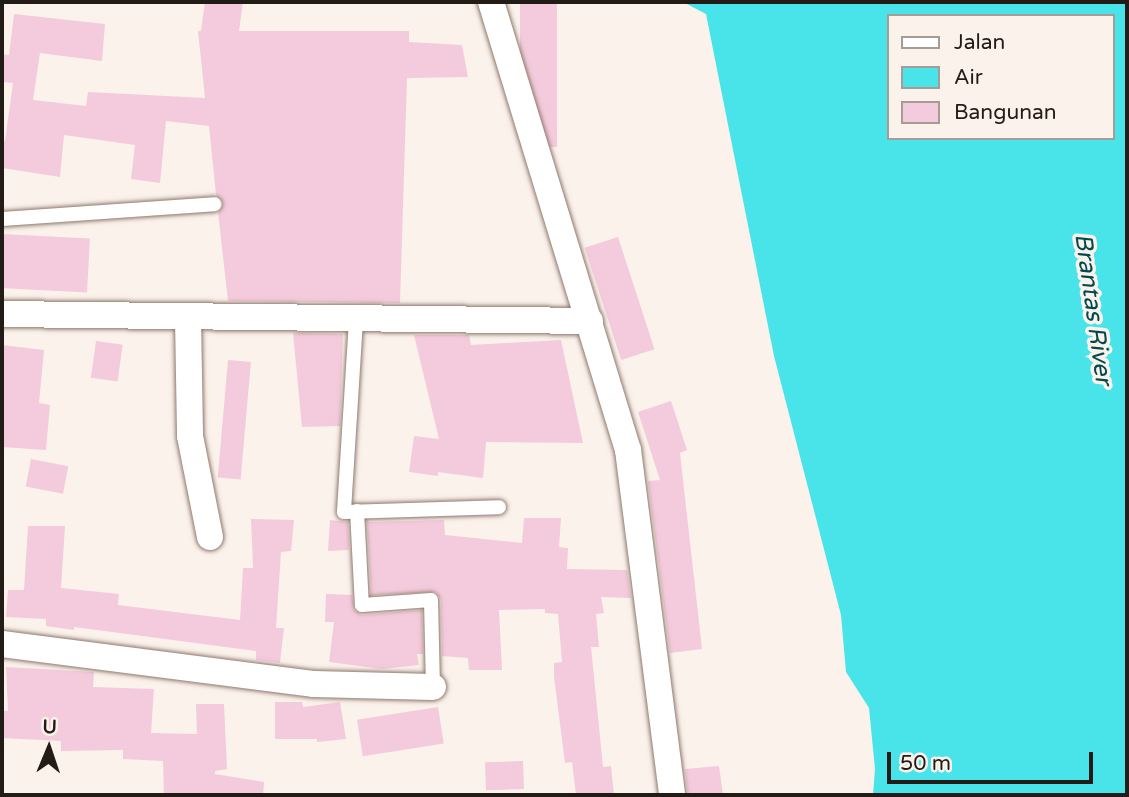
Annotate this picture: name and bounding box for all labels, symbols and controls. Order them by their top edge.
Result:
legend [888,14,1115,140]
text: Jalan [954,30,1005,55]
text: Air [954,65,983,90]
text: Bangunan [954,100,1057,125]
water label: Brantas River [1068,232,1118,386]
north arrow [14,713,84,783]
text: U [42,716,57,738]
scale bar [891,738,1098,782]
text: 50 m [900,751,951,776]

